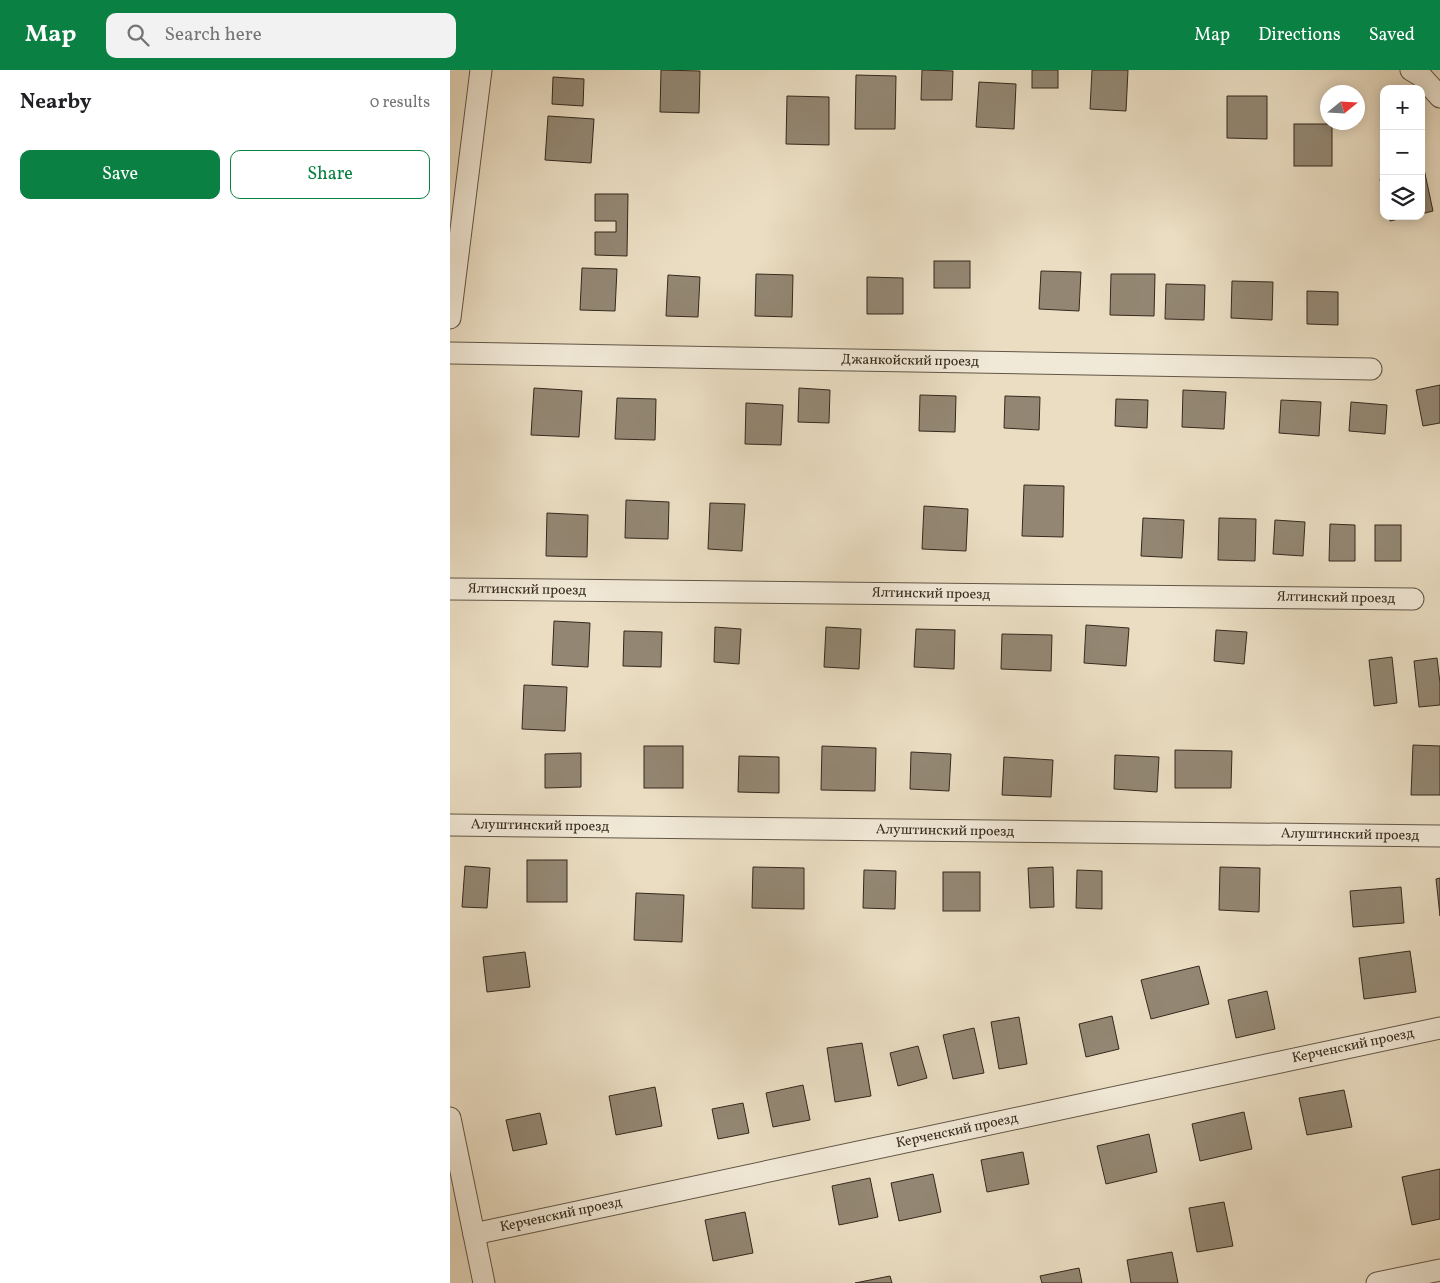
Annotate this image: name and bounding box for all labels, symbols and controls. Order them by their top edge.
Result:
search box [106,13,456,58]
text: Map [25,18,76,52]
icon: search [124,21,152,49]
text: Search here [164,22,262,48]
text: Map [1194,23,1230,48]
text: Directions [1258,23,1341,48]
text: Saved [1369,23,1415,48]
north arrow [1320,85,1365,130]
map controls [1380,85,1425,220]
button: + [1380,85,1425,130]
text: Nearby [20,88,91,117]
text: 0 results [370,92,430,114]
button: − [1380,130,1425,175]
button: Save [20,150,220,199]
button: Share [230,150,430,199]
button: layers [1380,175,1425,220]
street label: Джанкойский проезд [841,350,979,372]
street label: Ялтинский проезд [468,579,586,601]
street label: Ялтинский проезд [872,583,990,605]
street label: Ялтинский проезд [1277,587,1395,609]
street label: Алуштинский проезд [471,815,609,837]
street label: Алуштинский проезд [876,820,1014,842]
street label: Алуштинский проезд [1281,824,1419,846]
street label: Керченский проезд [1290,1024,1416,1068]
street label: Керченский проезд [894,1109,1020,1153]
street label: Керченский проезд [498,1193,624,1237]

